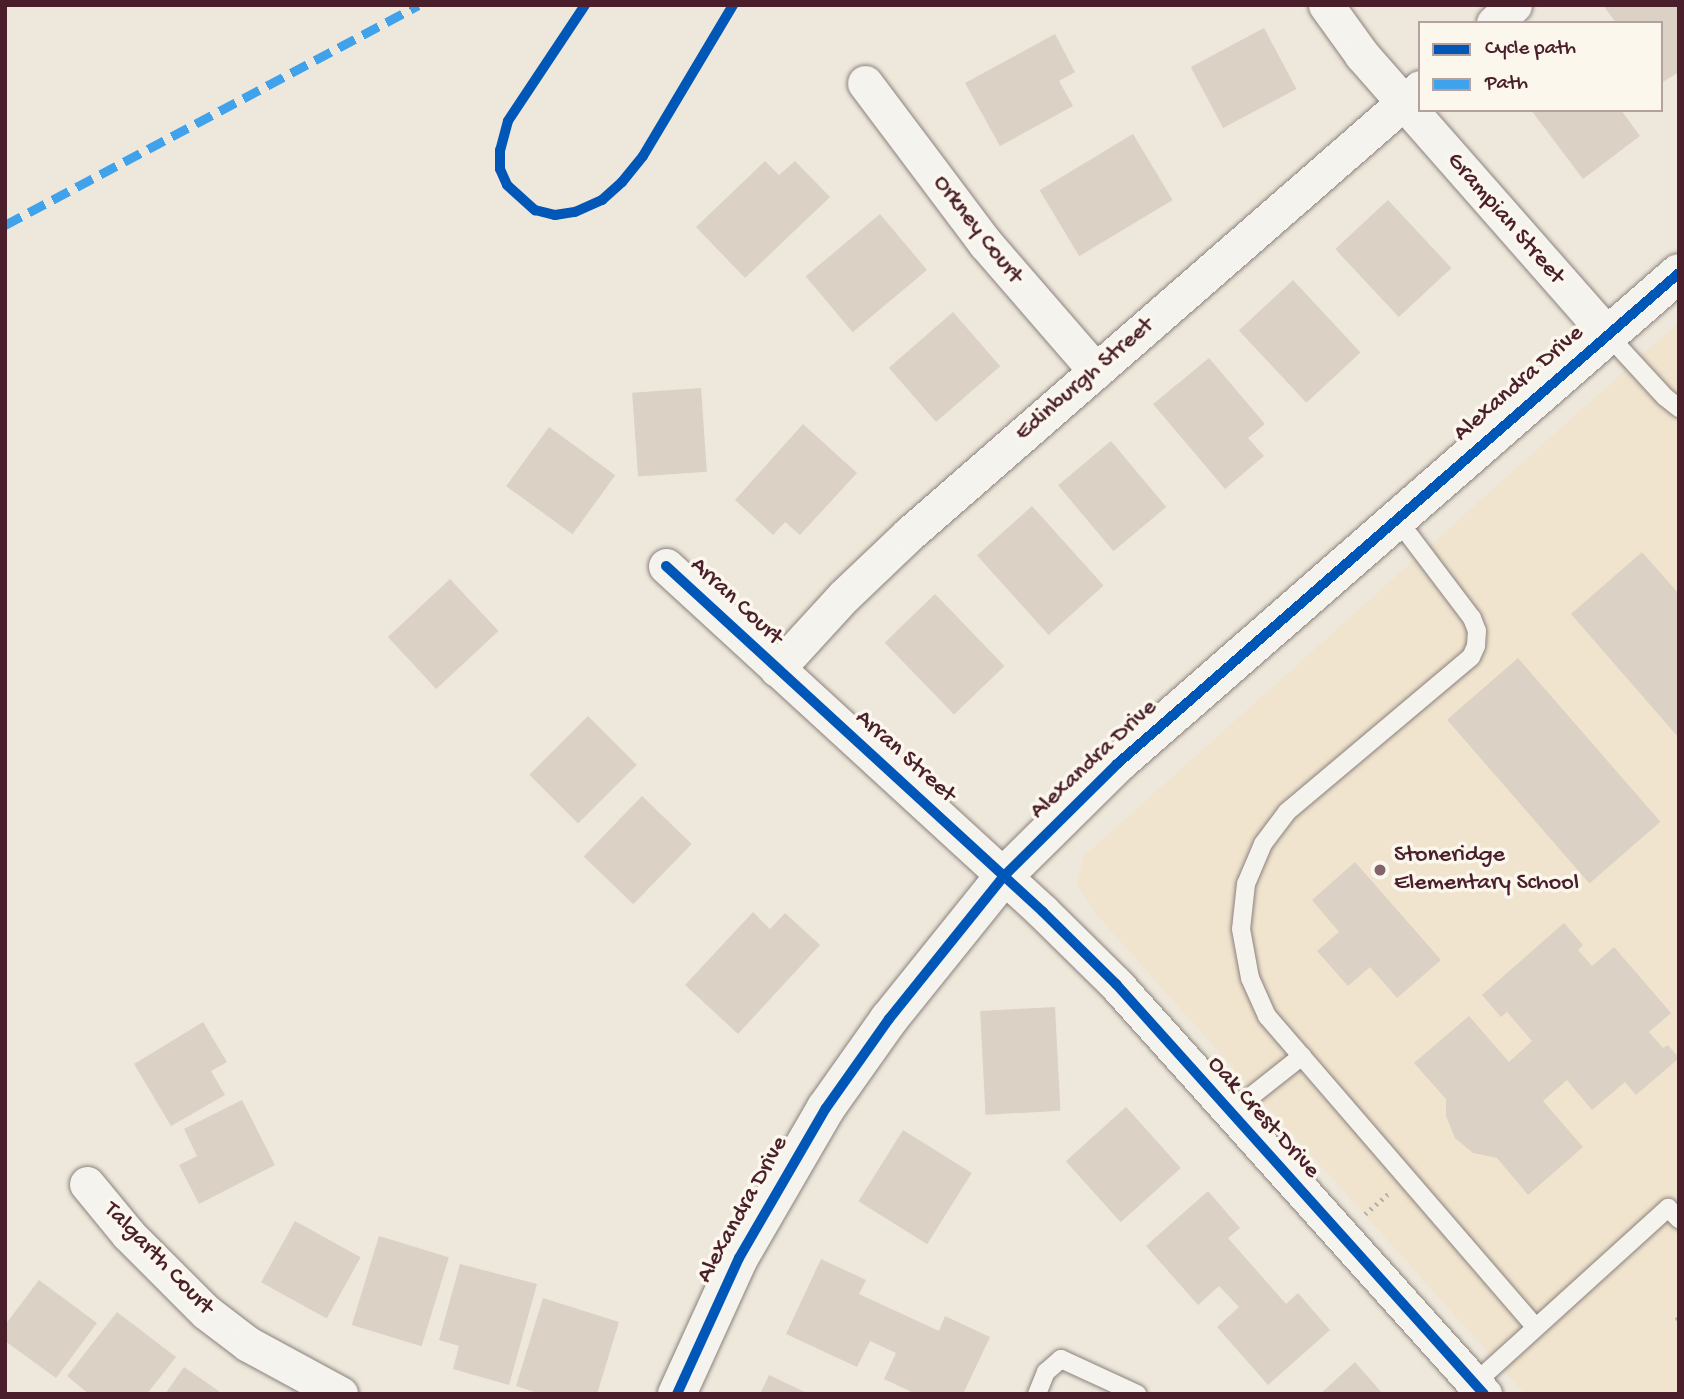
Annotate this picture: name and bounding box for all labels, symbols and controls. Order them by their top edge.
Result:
legend [1418,21,1663,112]
text: Cycle path [1485,37,1576,62]
text: Path [1485,72,1528,97]
street label: Grampian Street [1440,147,1570,291]
street label: Orkney Court [926,170,1028,290]
street label: Edinburgh Street [1010,312,1160,448]
street label: Alexandra Drive [1448,320,1590,448]
street label: Arran Court [684,552,788,652]
street label: Alexandra Drive [1025,694,1163,826]
street label: Arran Street [849,704,961,810]
place label: Stoneridge Elementary School [1394,842,1579,898]
marker: Stoneridge Elementary School [1372,862,1388,878]
street label: Oak Crest Drive [1201,1051,1325,1185]
street label: Alexandra Drive [691,1132,795,1288]
street label: Talgarth Court [97,1196,219,1322]

